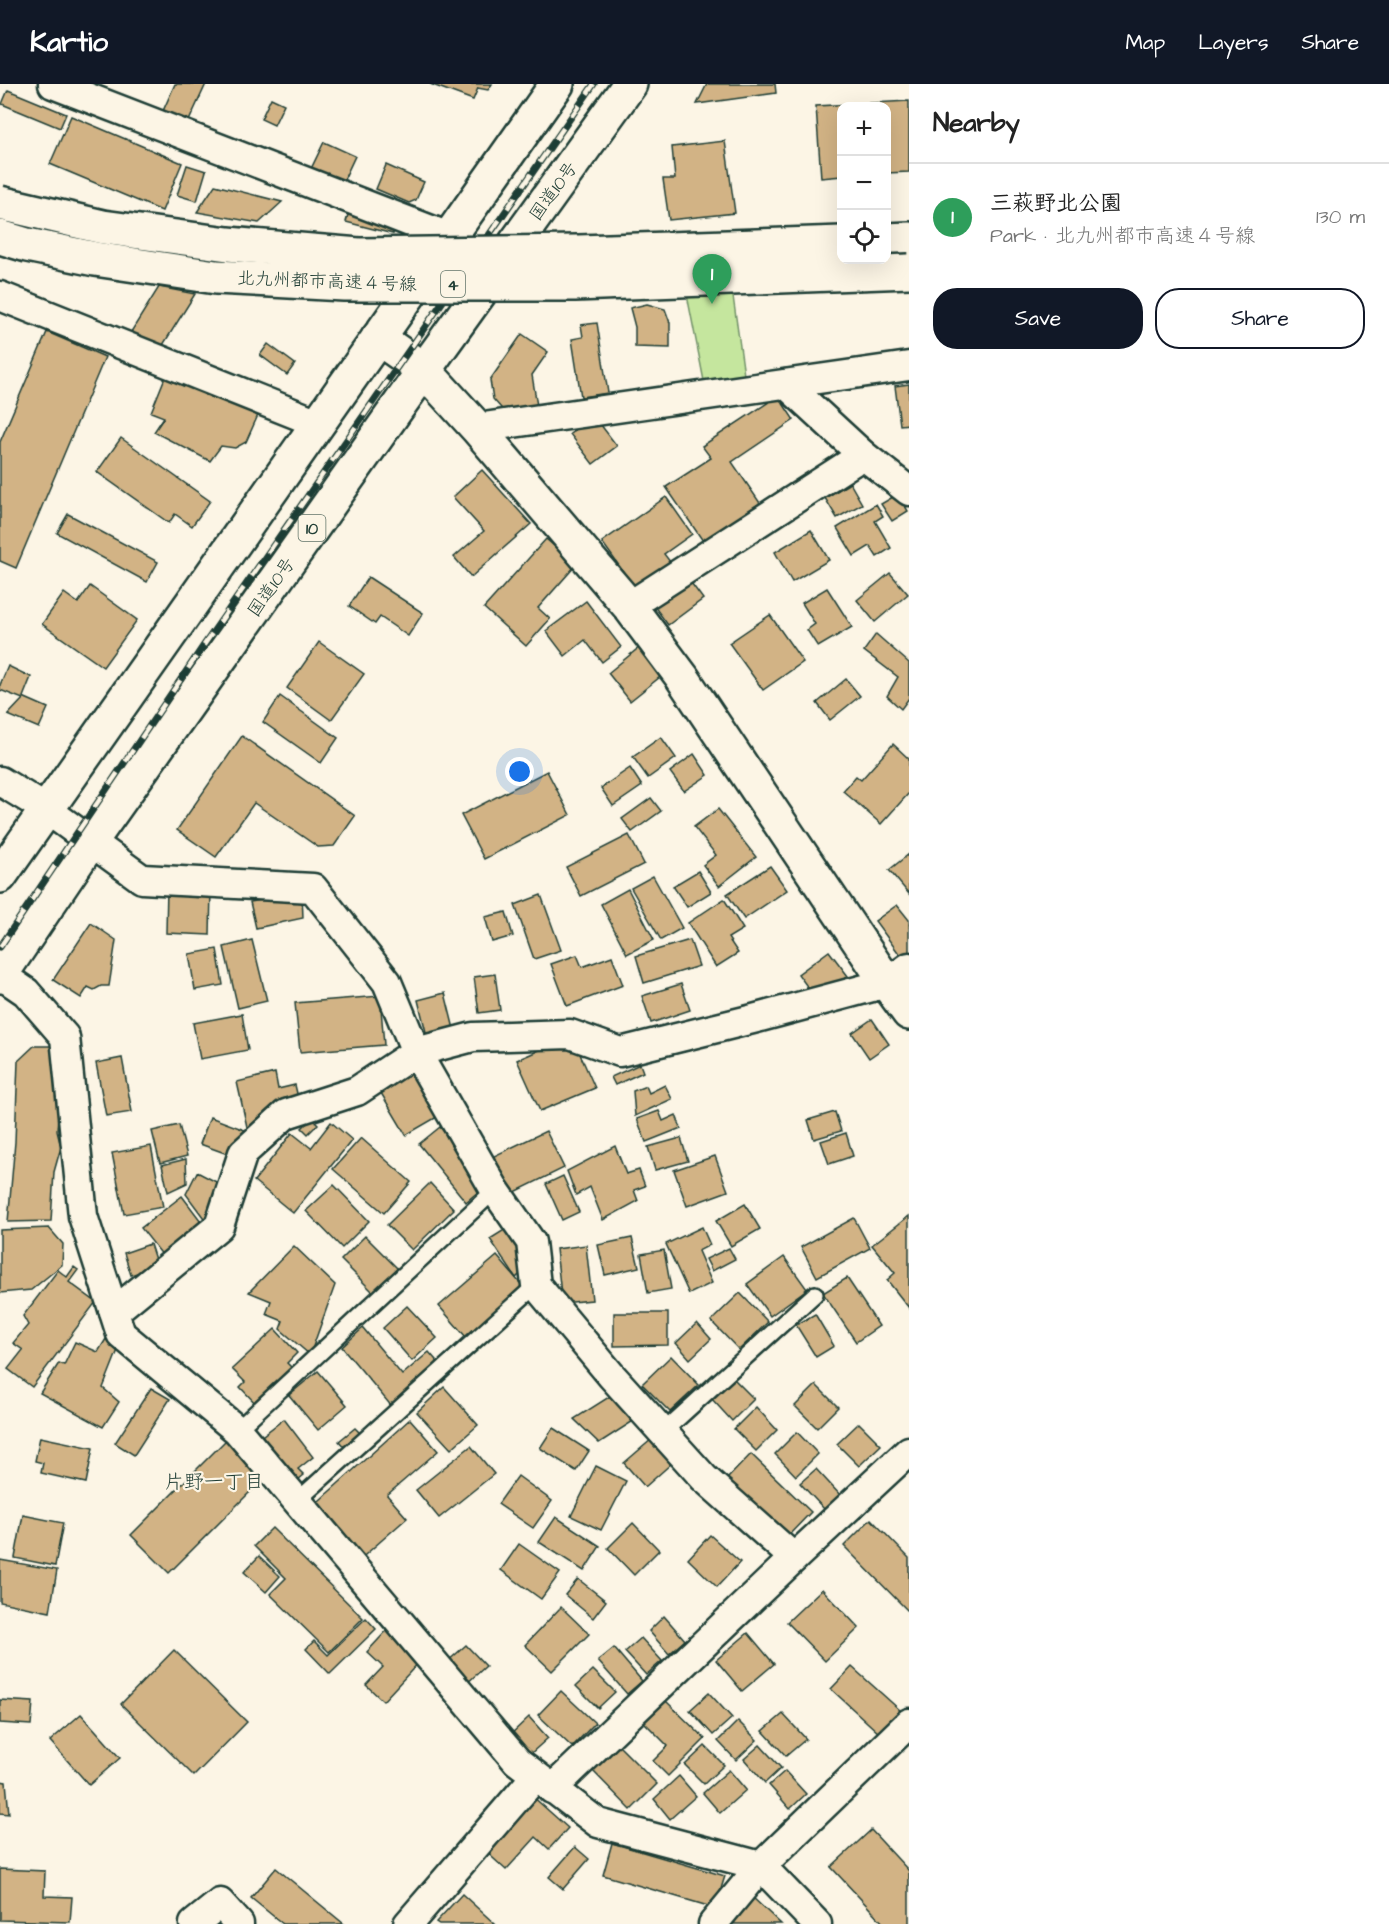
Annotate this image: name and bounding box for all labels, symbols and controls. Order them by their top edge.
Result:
text: Kartio [30,23,108,62]
text: Map [1125,28,1165,57]
text: Layers [1198,28,1268,57]
text: Share [1301,28,1359,57]
map controls [837,102,891,264]
button: + [837,102,891,156]
text: Nearby [933,105,1020,141]
button: − [837,156,891,210]
street label: 国道10号 [523,157,583,226]
text: 三萩野北公園 [990,188,1122,219]
text: 1 [951,203,954,231]
text: 130 m [1316,203,1365,231]
button: locate [837,210,891,264]
text: Park · 北九州都市高速４号線 [990,222,1255,250]
pin: 1 [692,254,732,304]
street label: 北九州都市高速４号線 [237,266,417,297]
road number: 4 [441,271,465,297]
button: Save [933,288,1143,349]
button: Share [1155,288,1365,349]
road number: 10 [298,515,326,541]
street label: 国道10号 [242,552,301,622]
your location [505,757,534,786]
district label: 片野一丁目 [164,1468,264,1496]

